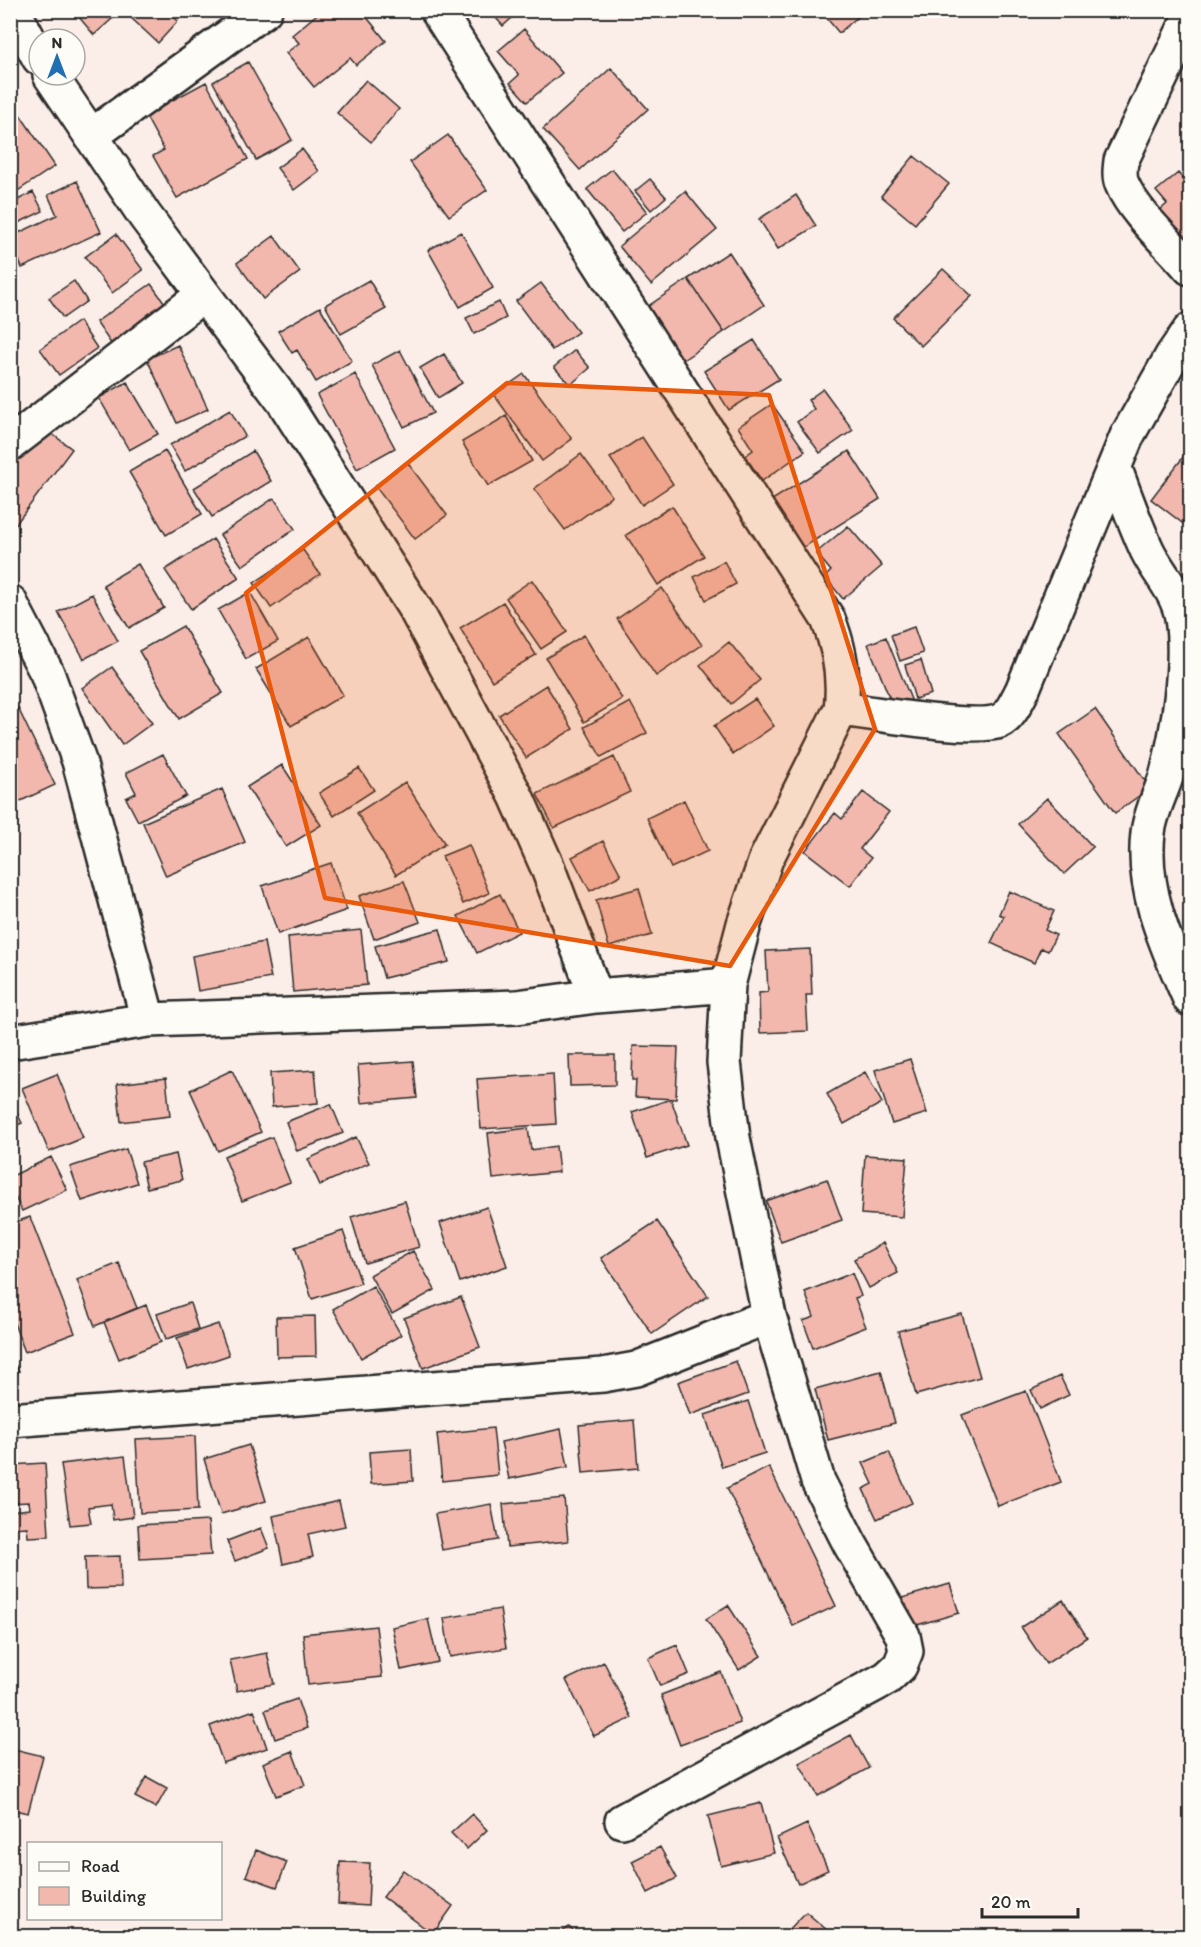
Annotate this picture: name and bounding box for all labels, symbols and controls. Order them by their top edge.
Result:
north arrow [27,27,87,87]
text: N [52,33,62,52]
legend [27,1842,222,1920]
text: Road [81,1855,120,1877]
scale bar [982,1881,1078,1919]
text: Building [81,1885,147,1907]
text: 20 m [991,1891,1031,1913]

